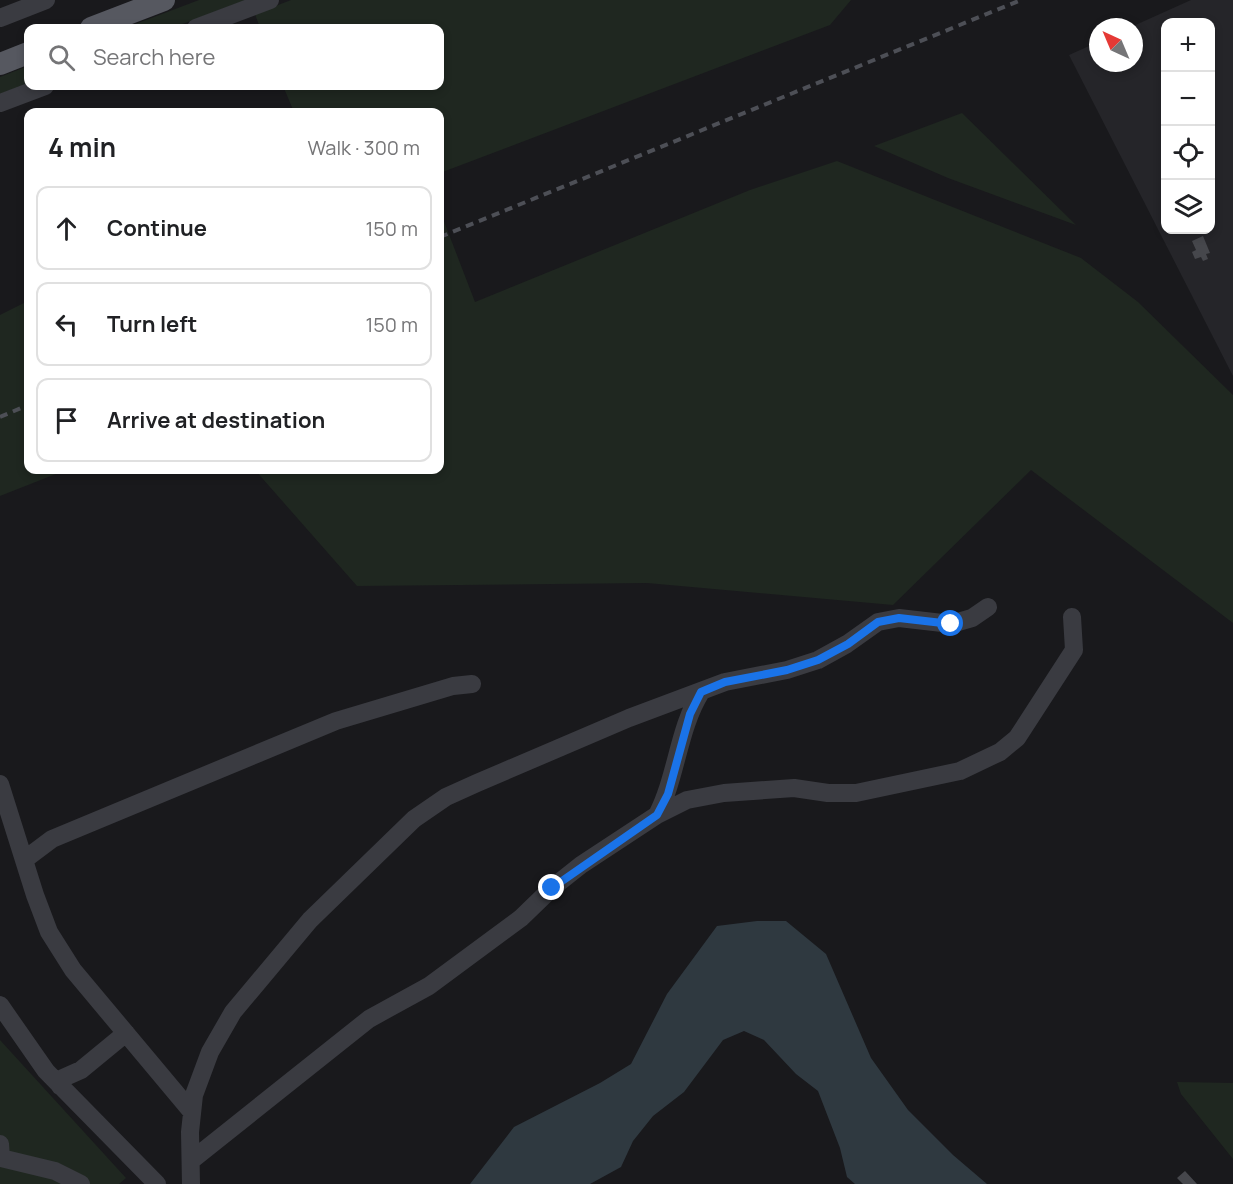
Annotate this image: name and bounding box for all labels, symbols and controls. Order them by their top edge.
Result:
north arrow [1089,18,1143,72]
map controls [1161,18,1215,234]
button: + [1161,18,1215,72]
search box [24,24,444,90]
icon: search [45,41,78,74]
text: Search here [93,42,215,72]
button: − [1161,72,1215,126]
button: locate [1161,126,1215,180]
text: 4 min [48,129,116,165]
text: Walk · 300 m [308,134,420,161]
button: layers [1161,180,1215,234]
icon: ahead [50,212,83,245]
text: Continue [107,213,207,243]
text: 150 m [365,215,418,242]
icon: left [50,308,83,341]
text: Turn left [107,309,197,339]
text: 150 m [365,311,418,338]
icon: arrive [50,404,83,437]
text: Arrive at destination [107,405,325,435]
route start [937,610,963,636]
route end [538,874,564,900]

